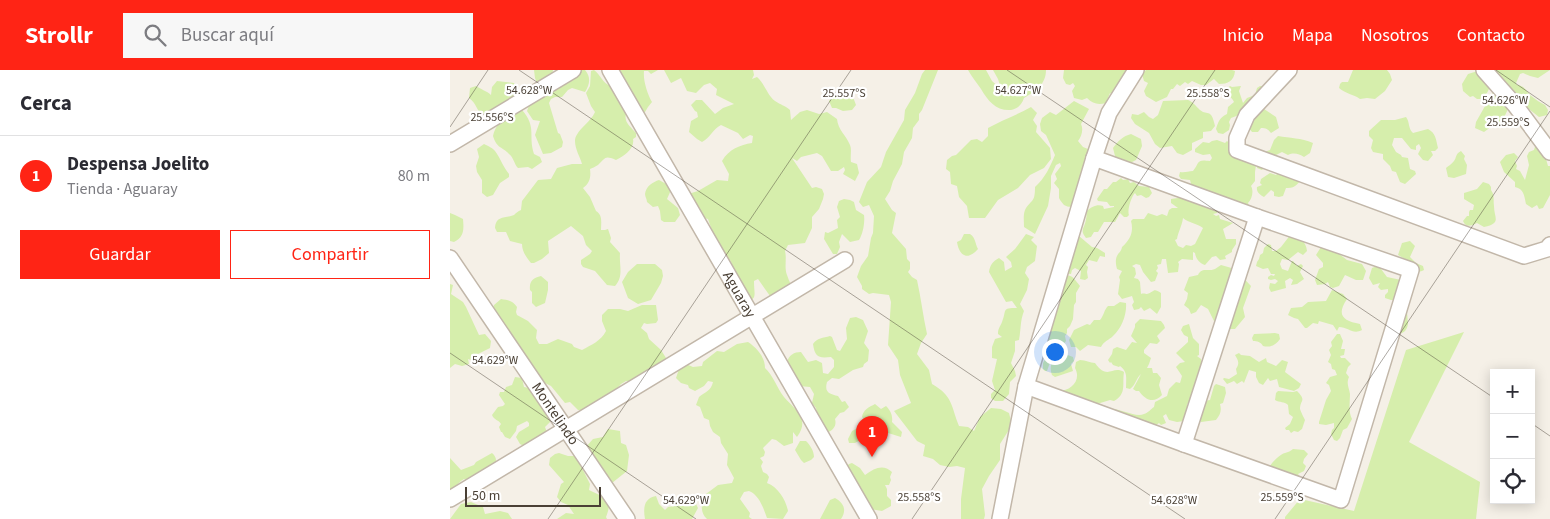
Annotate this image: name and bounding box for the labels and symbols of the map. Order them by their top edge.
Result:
text: 54.628°W [506,82,553,99]
text: 54.627°W [995,82,1042,99]
text: 25.557°S [822,85,866,102]
text: 25.558°S [1186,85,1230,102]
text: 54.626°W [1482,92,1529,109]
text: 25.556°S [470,109,514,126]
text: 25.559°S [1486,114,1530,131]
street label: Aguaray [717,267,761,322]
your location [1042,339,1068,365]
text: 54.629°W [472,352,519,369]
street label: Montelindo [526,378,584,449]
pin: 1 [856,416,888,457]
scale bar [465,484,601,507]
text: 25.558°S [897,489,941,506]
text: 25.559°S [1260,489,1304,506]
text: 54.629°W [663,492,710,509]
text: 54.628°W [1151,492,1198,509]

